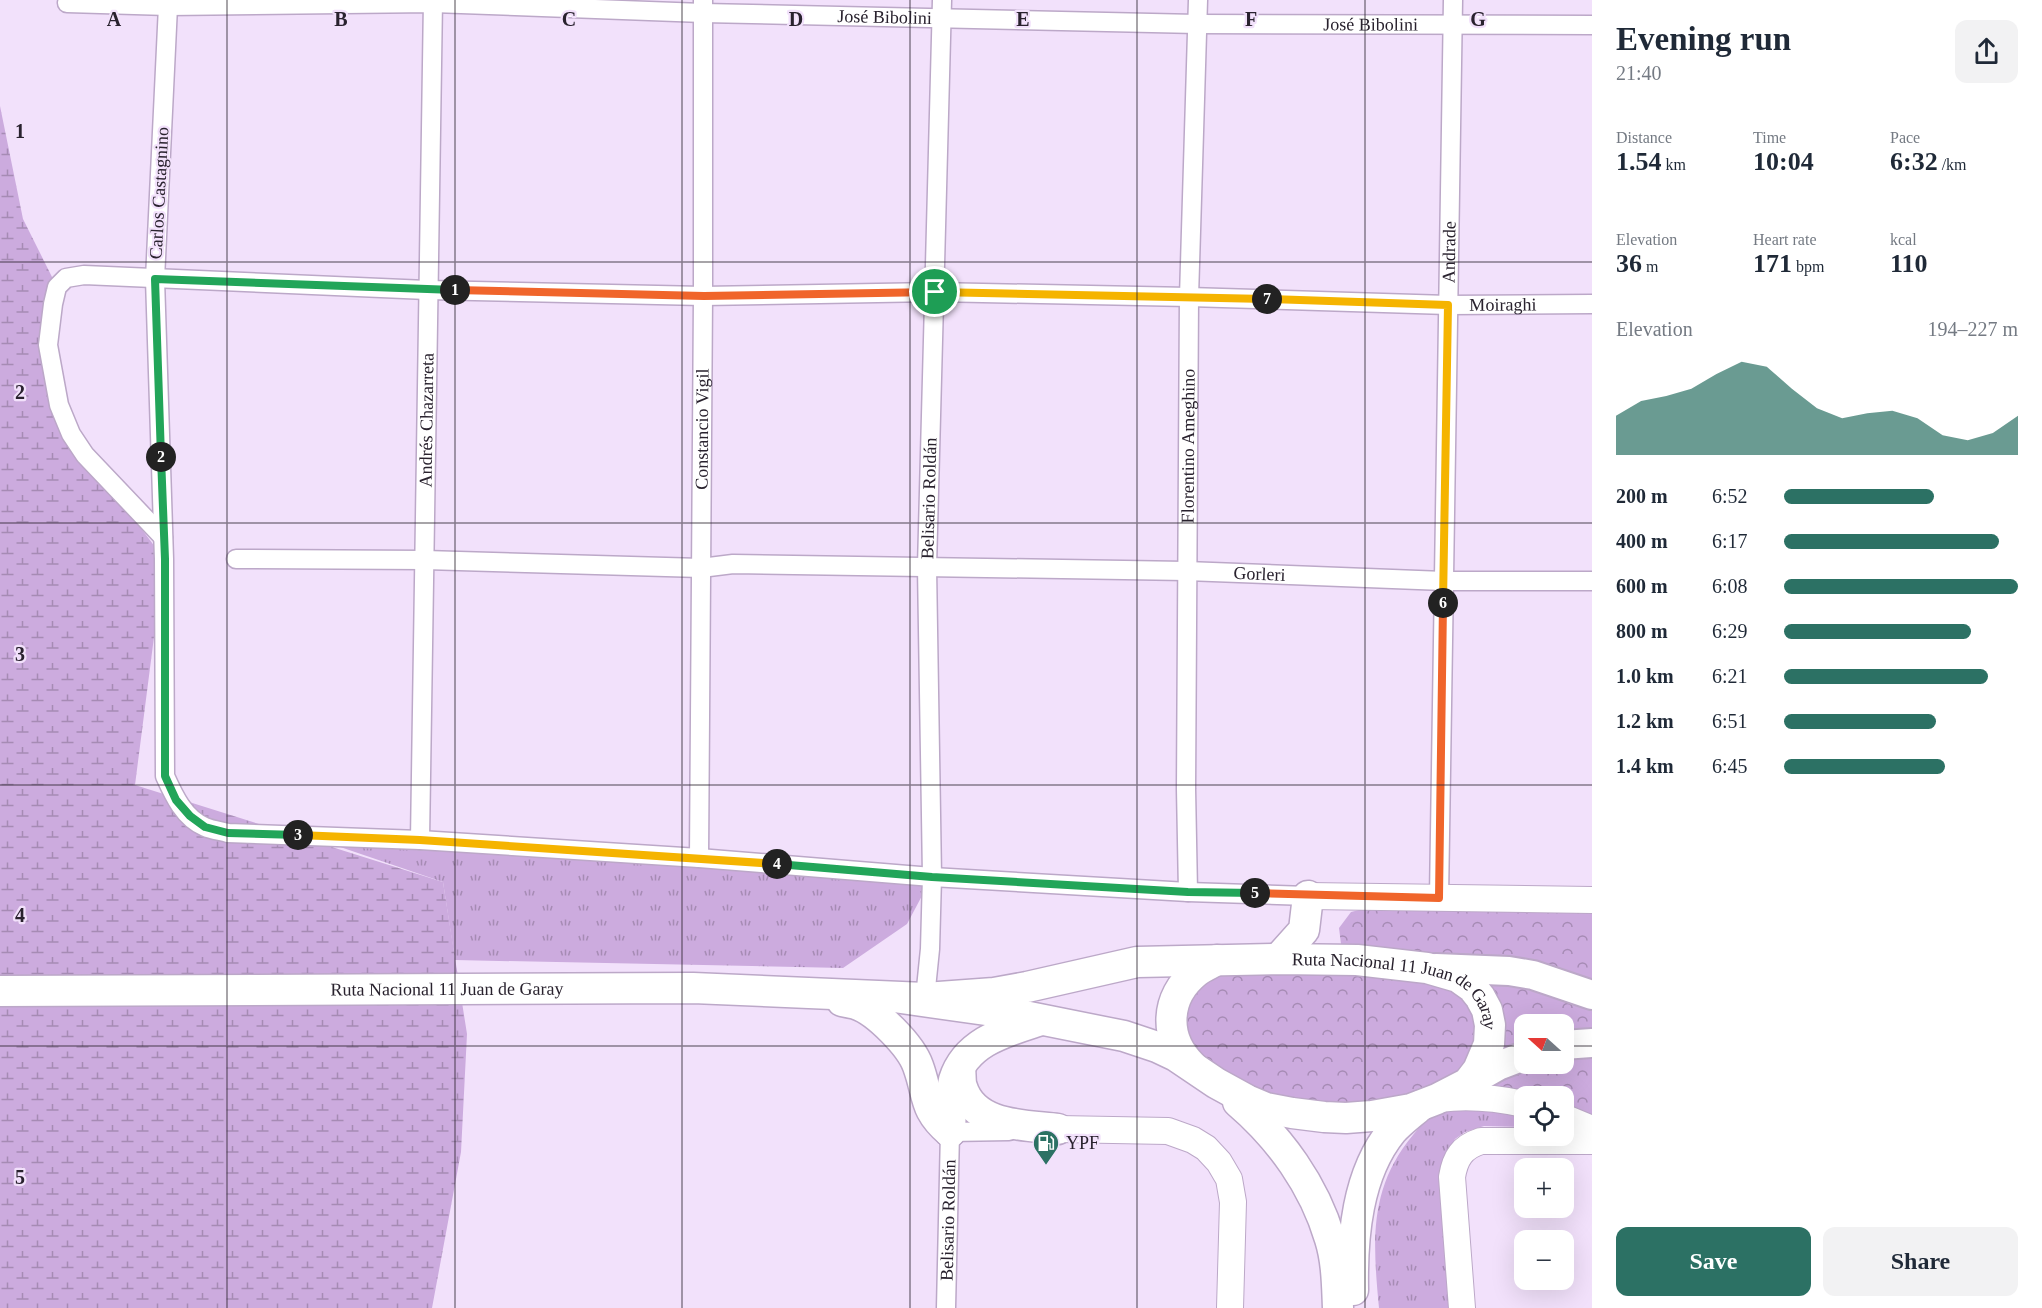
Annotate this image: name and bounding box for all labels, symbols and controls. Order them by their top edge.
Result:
street label: José Bibolini [837,6,932,28]
text: A [107,8,122,30]
text: B [334,8,348,30]
text: C [562,8,576,30]
text: D [789,8,803,30]
text: E [1016,8,1030,30]
text: F [1245,8,1257,30]
text: G [1470,8,1486,30]
street label: José Bibolini [1323,14,1418,35]
button: share [1955,20,2018,83]
text: Evening run [1616,21,1791,57]
text: 21:40 [1616,62,1662,84]
text: 1 [15,120,25,142]
street label: Carlos Castagnino [146,126,172,260]
text: Distance [1616,129,1672,146]
text: Time [1753,129,1786,146]
text: Pace [1890,129,1920,146]
text: 1.54 [1616,147,1662,176]
text: 10:04 [1753,147,1814,176]
text: 6:32 [1890,147,1938,176]
text: km [1662,156,1686,173]
text: /km [1938,156,1967,173]
street label: Andrade [1439,221,1460,283]
text: Elevation [1616,231,1677,248]
text: Heart rate [1753,231,1817,248]
text: kcal [1890,231,1917,248]
text: 36 [1616,249,1642,278]
text: 171 [1753,249,1792,278]
text: 110 [1890,249,1928,278]
text: m [1642,258,1658,275]
text: bpm [1792,258,1824,275]
pin [909,266,960,317]
pin: 1 [440,275,470,305]
icon: arrive [918,275,951,308]
text: 1 [451,281,459,298]
pin: 7 [1252,284,1282,314]
text: 7 [1263,290,1271,307]
street label: Moiraghi [1469,294,1536,315]
text: Elevation [1616,318,1693,340]
text: 194–227 m [1927,318,2018,340]
street label: Andrés Chazarreta [415,353,438,487]
street label: Constancio Vigil [692,368,712,490]
street label: Florentino Ameghino [1178,369,1199,523]
text: 2 [15,381,25,403]
street label: Belisario Roldán [917,437,940,559]
pin: 2 [146,442,176,472]
text: 2 [157,448,165,465]
text: 200 m [1616,485,1668,507]
text: 6:52 [1712,485,1748,507]
text: 400 m [1616,530,1668,552]
text: 6:17 [1712,530,1748,552]
street label: Gorleri [1233,563,1286,585]
text: 600 m [1616,575,1668,597]
text: 6:08 [1712,575,1748,597]
pin: 6 [1428,588,1458,618]
text: 6 [1439,594,1447,611]
text: 800 m [1616,620,1668,642]
text: 6:29 [1712,620,1748,642]
text: 3 [15,643,25,665]
text: 1.0 km [1616,665,1674,687]
text: 6:21 [1712,665,1748,687]
text: 1.2 km [1616,710,1674,732]
text: 6:51 [1712,710,1748,732]
text: 1.4 km [1616,755,1674,777]
text: 6:45 [1712,755,1748,777]
pin: 3 [283,820,313,850]
text: 3 [294,826,302,843]
pin: 4 [762,849,792,879]
text: 4 [773,855,781,872]
pin: 5 [1240,878,1270,908]
text: 5 [1251,884,1259,901]
text: 4 [15,904,25,926]
street label: Ruta Nacional 11 Juan de Garay [1292,949,1500,1030]
street label: Ruta Nacional 11 Juan de Garay [330,979,563,1000]
north arrow [1514,1014,1574,1074]
map controls [1514,1014,1574,1290]
button: locate [1514,1086,1574,1146]
fuel station icon: YPF [1031,1128,1061,1166]
place label: YPF [1066,1133,1099,1153]
button: + [1514,1158,1574,1218]
street label: Belisario Roldán [937,1159,959,1281]
text: 5 [15,1166,25,1188]
button: Save [1616,1227,1811,1296]
button: Share [1823,1227,2018,1296]
button: − [1514,1230,1574,1290]

